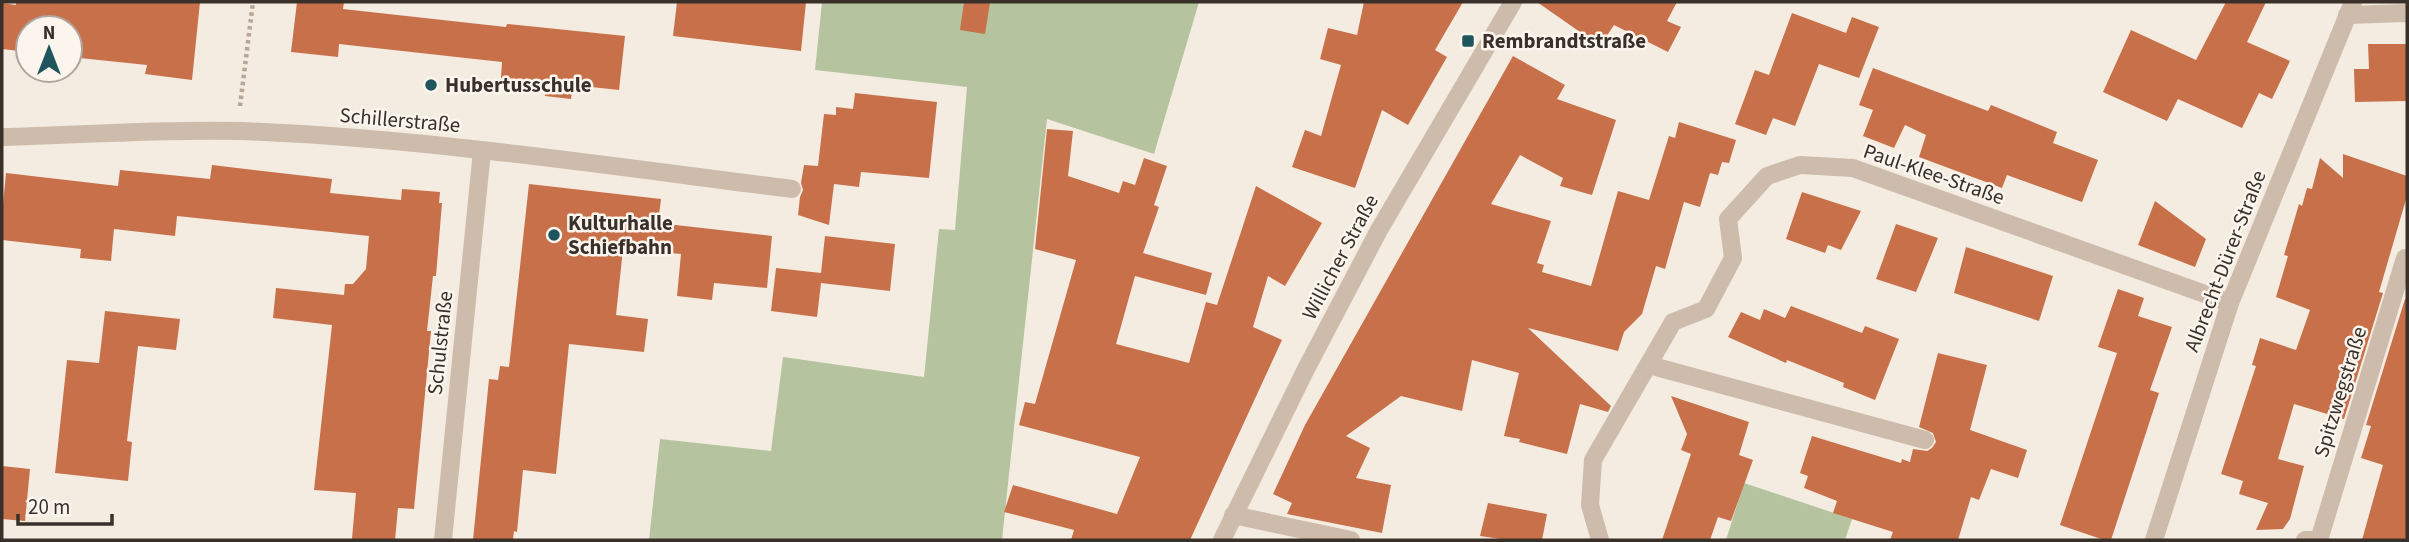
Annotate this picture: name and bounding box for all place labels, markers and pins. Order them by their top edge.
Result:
place label: Rembrandtstraße [1482,26,1646,56]
marker: Rembrandtstraße [1460,33,1476,49]
place label: Hubertusschule [445,70,592,100]
marker: Hubertusschule [423,77,439,93]
place label: Kulturhalle Schiefbahn [568,208,673,262]
marker: Kulturhalle Schiefbahn [546,227,562,243]

